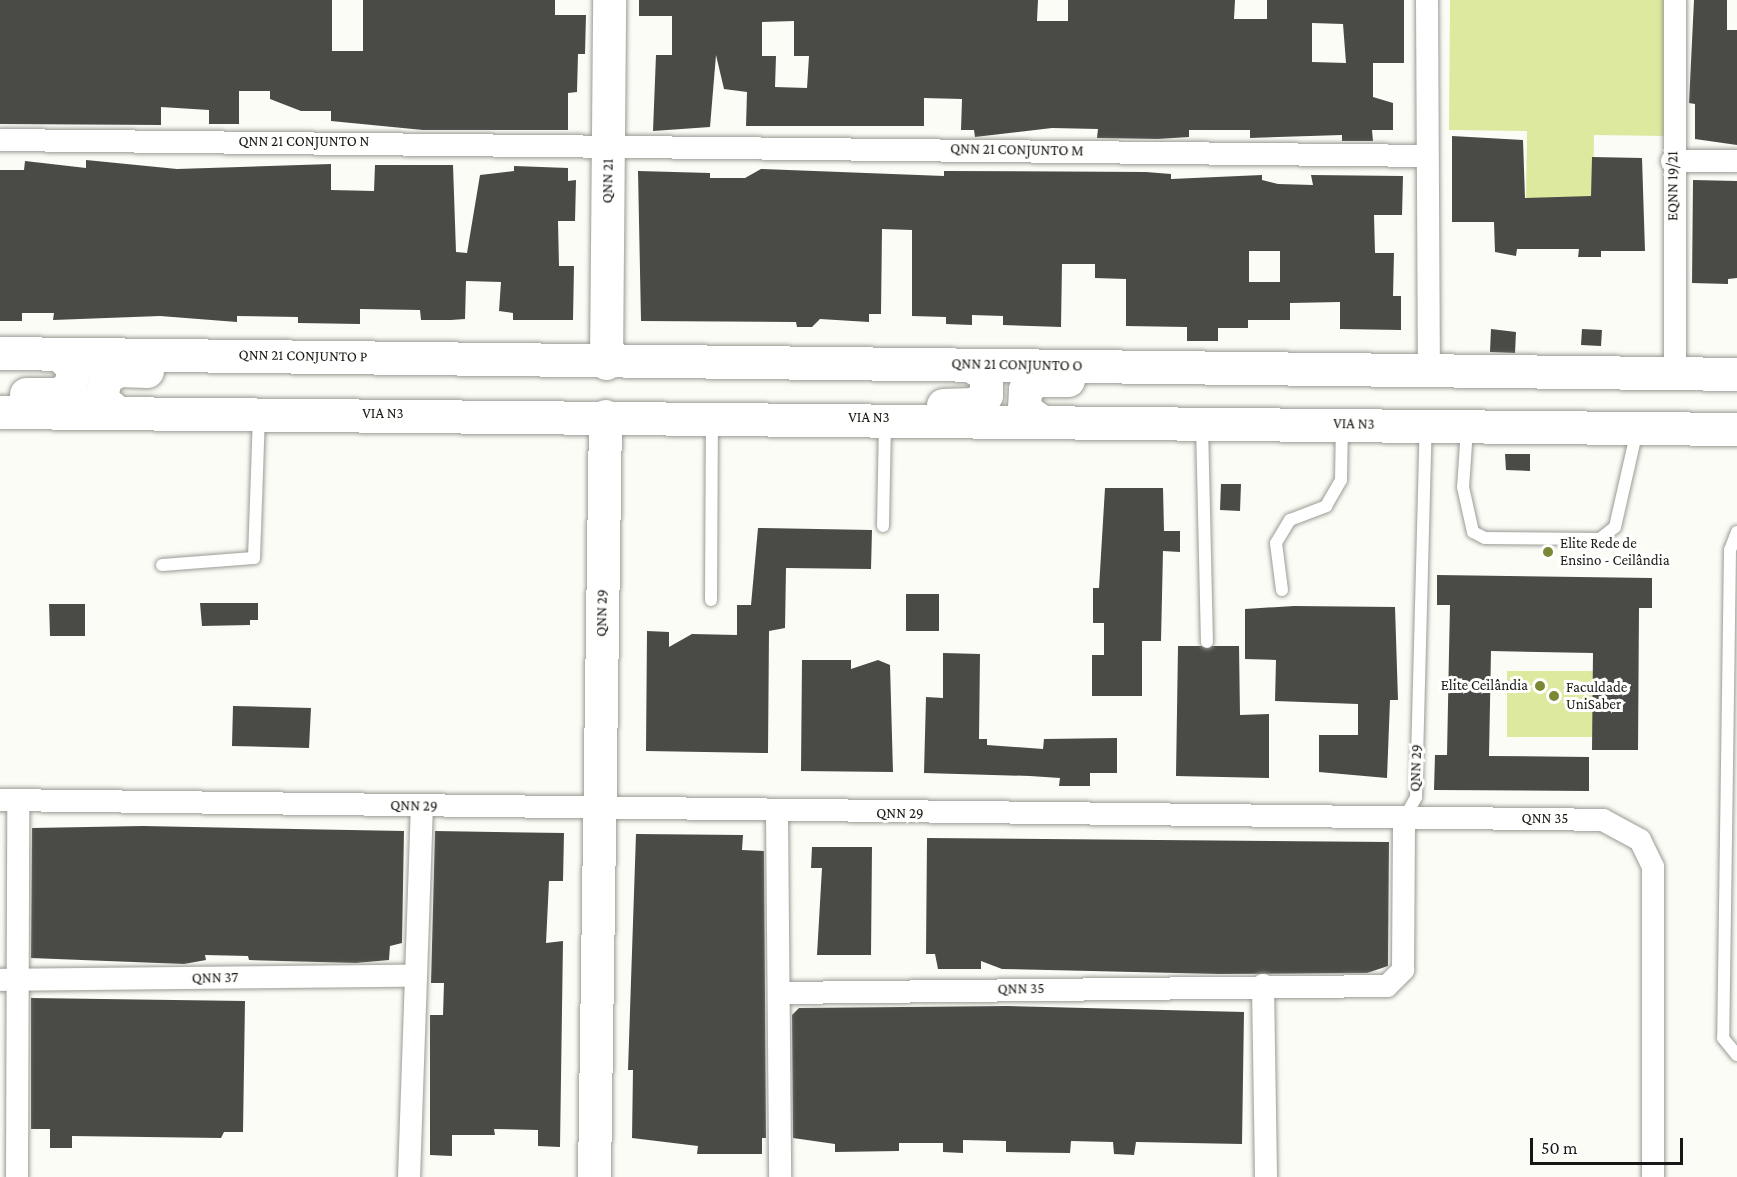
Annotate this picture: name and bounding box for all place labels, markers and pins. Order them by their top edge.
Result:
place label: Elite Rede de Ensino - Ceilândia [1560,534,1670,569]
marker: Elite Rede de Ensino - Ceilândia [1541,545,1555,559]
place label: Elite Ceilândia [1441,677,1528,695]
place label: Faculdade UniSaber [1566,678,1627,713]
marker: Elite Ceilândia [1533,679,1547,693]
marker: Faculdade UniSaber [1547,689,1561,703]

